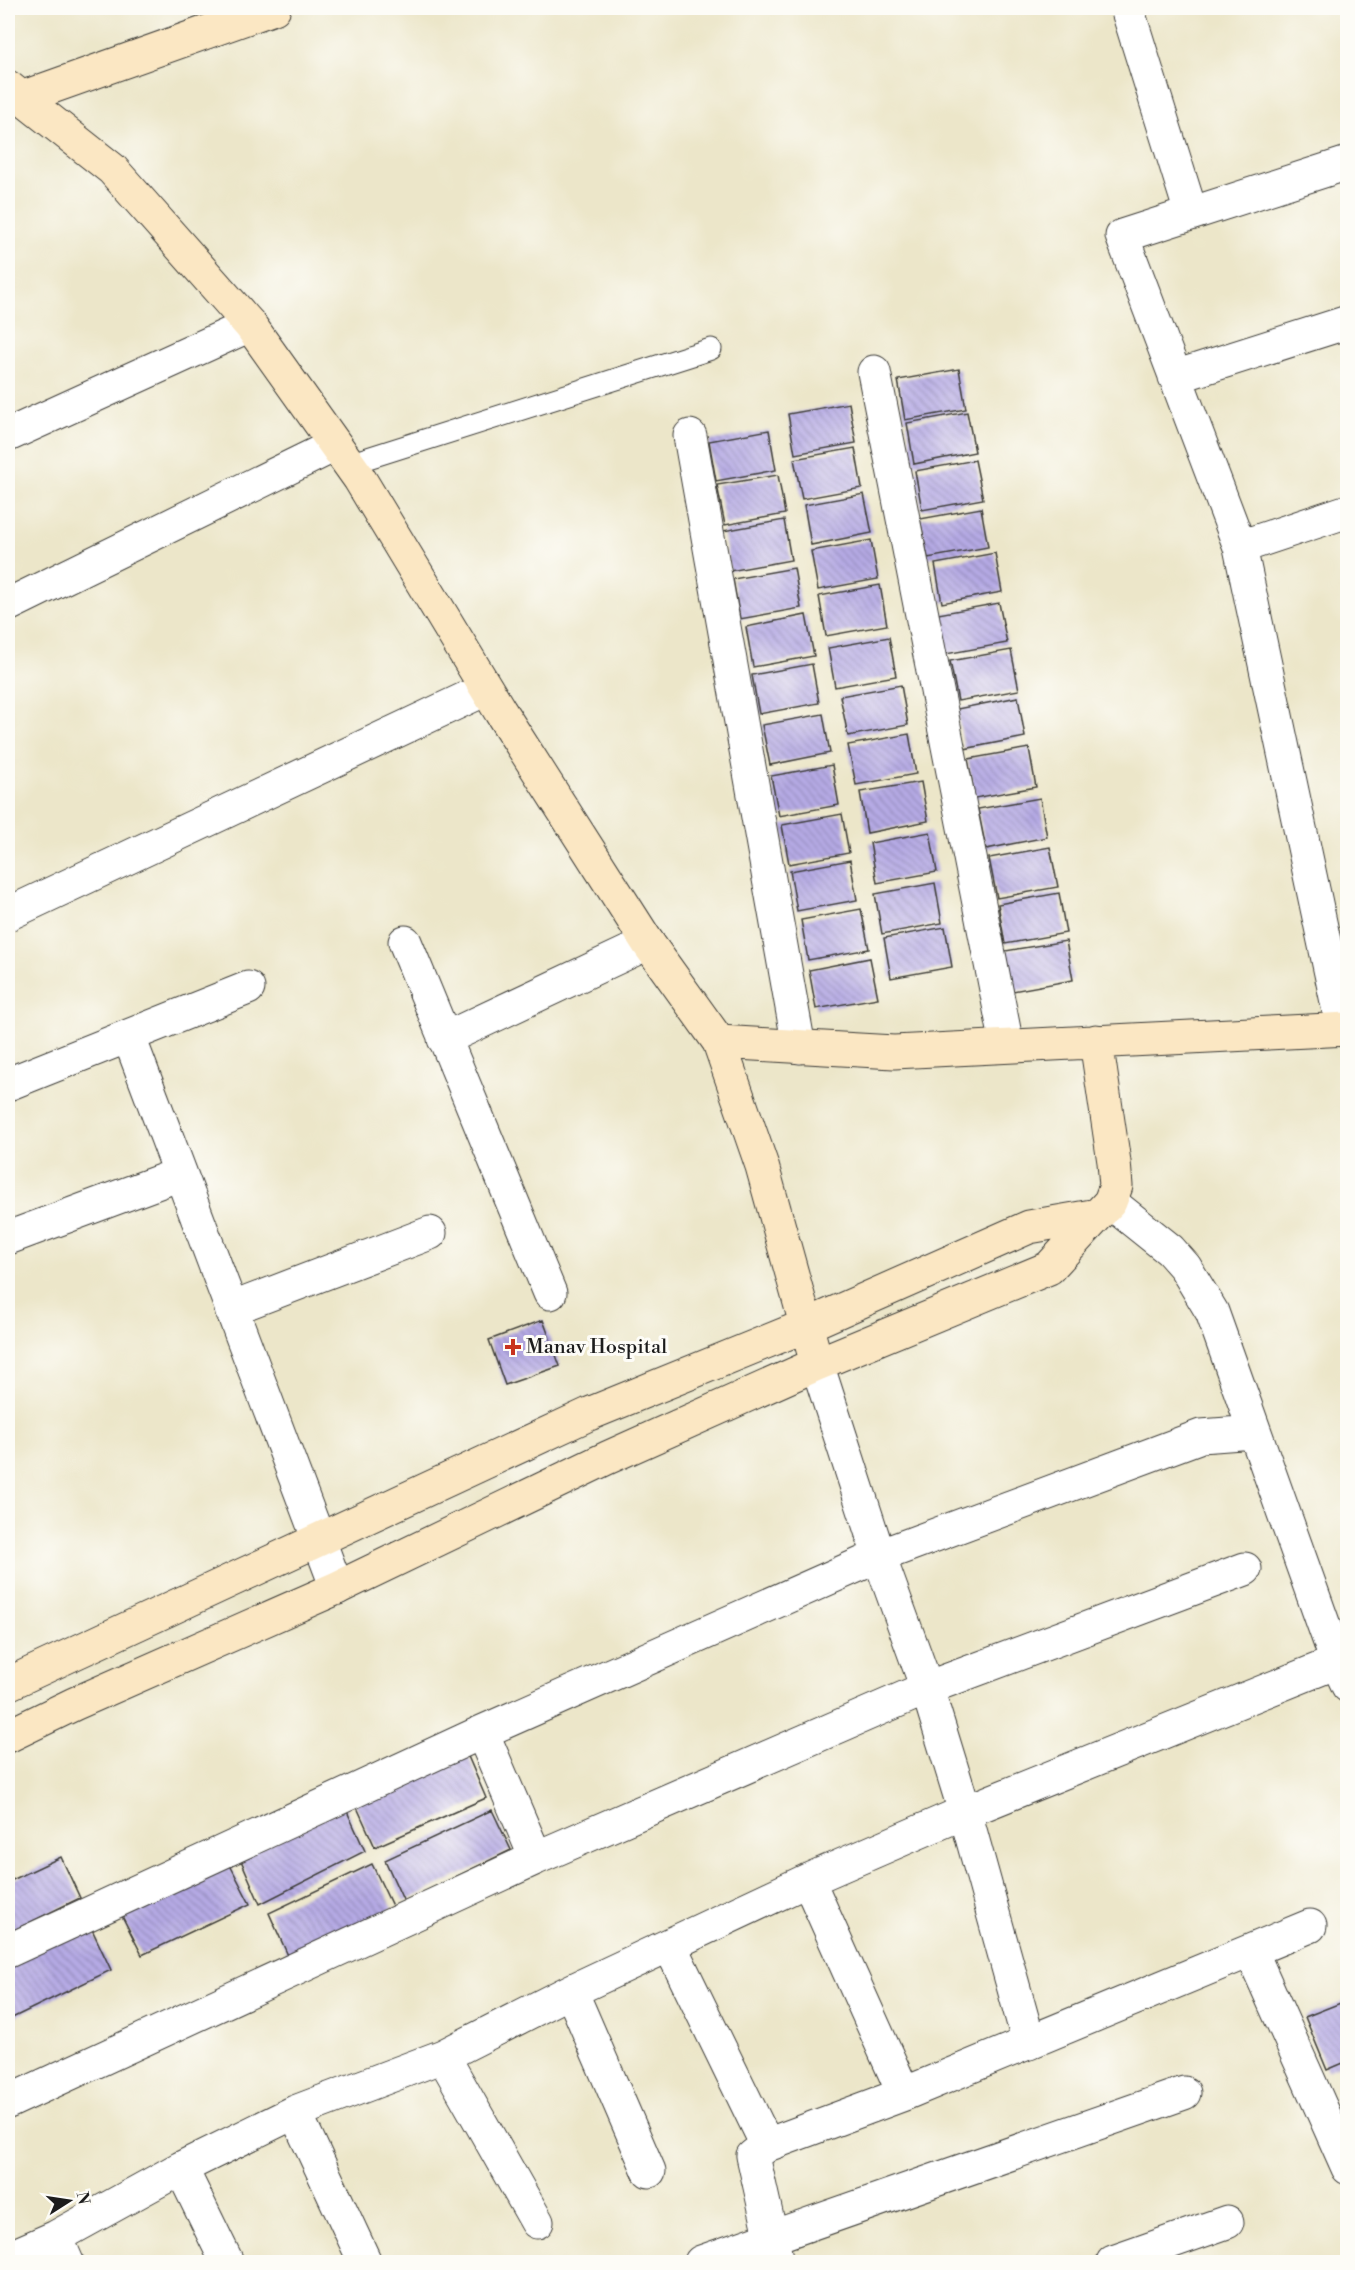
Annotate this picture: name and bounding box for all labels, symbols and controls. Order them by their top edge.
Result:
place label: Manav Hospital [526,1335,667,1360]
marker: Manav Hospital [504,1338,522,1356]
north arrow [39,2171,99,2231]
text: N [72,2190,94,2207]

